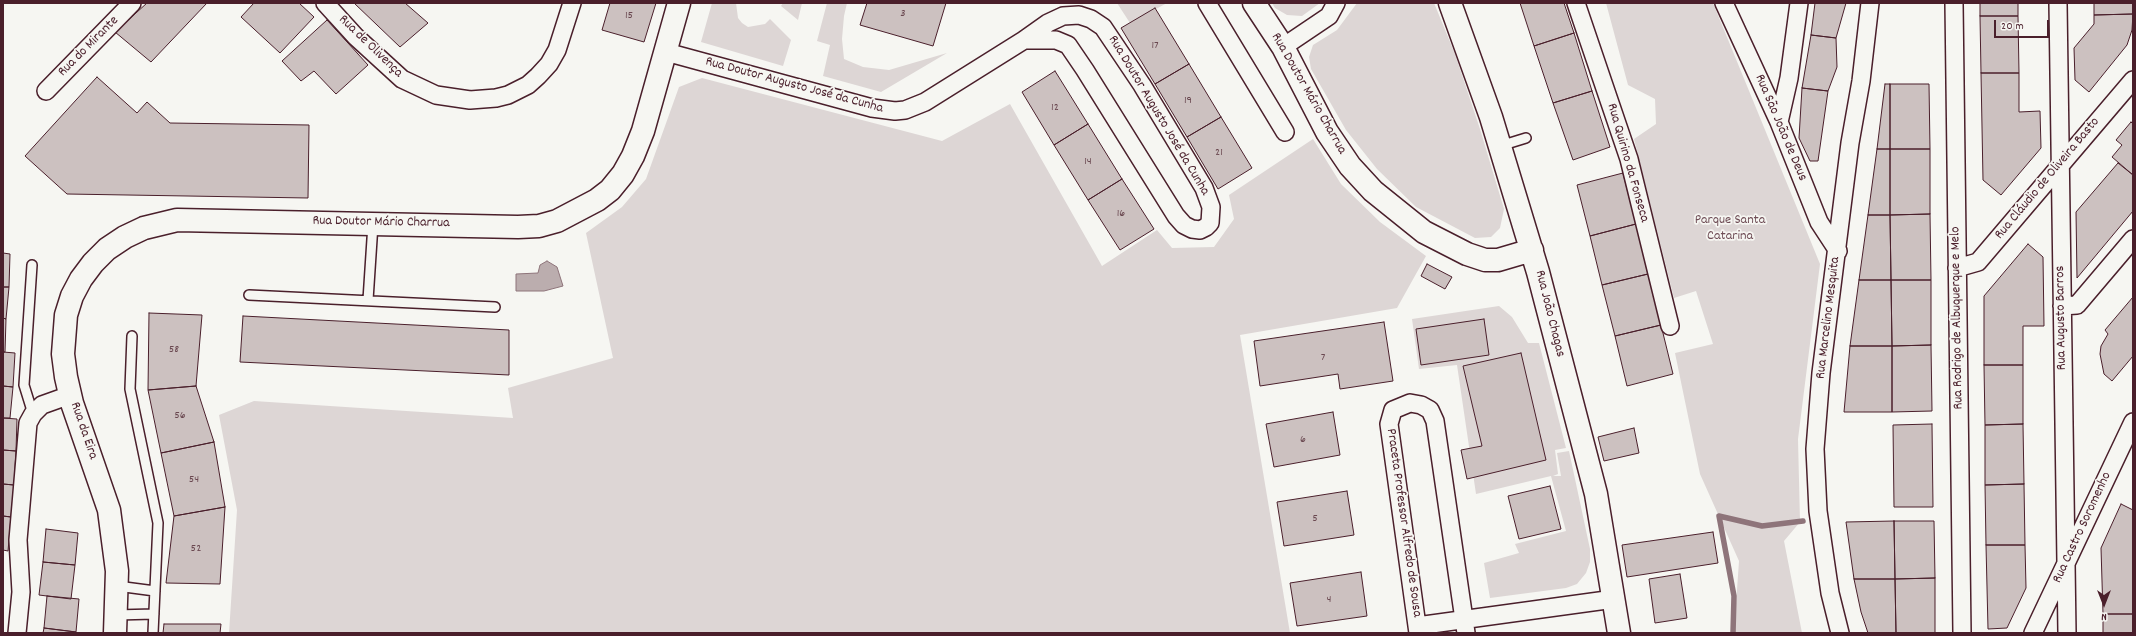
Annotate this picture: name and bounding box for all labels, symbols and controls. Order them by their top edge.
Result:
house number: 3 [900,7,906,21]
house number: 15 [625,9,633,23]
street label: Rua de Olivença [334,12,406,82]
scale bar [1996,12,2051,38]
street label: Rua do Mirante [55,13,123,81]
text: 20 m [2001,18,2024,35]
street label: Rua Doutor Mário Charrua [1266,30,1350,158]
street label: Rua Doutor Augusto José da Cunha [1104,33,1212,199]
house number: 17 [1151,39,1159,53]
street label: Rua Doutor Augusto José da Cunha [703,54,885,118]
street label: Rua São João de Deus [1750,72,1810,184]
house number: 19 [1184,94,1192,108]
house number: 12 [1051,101,1059,115]
street label: Rua Quirino da Fonseca [1602,102,1652,224]
street label: Rua Cláudio de Oliveira Basto [1992,114,2104,244]
house number: 21 [1215,146,1223,160]
house number: 14 [1084,155,1092,169]
house number: 16 [1117,207,1125,221]
street label: Rua Doutor Mário Charrua [312,213,450,233]
park label: Parque Santa Catarina [1695,213,1765,246]
street label: Rua Rodrigo de Albuquerque e Melo [1948,226,1968,410]
street label: Rua Marcelino Mesquita [1813,256,1845,380]
street label: Rua Augusto Barros [2053,266,2071,370]
street label: Rua João Chagas [1530,269,1568,359]
house number: 58 [169,343,179,357]
house number: 7 [1321,351,1325,365]
street label: Rua da Eira [65,400,101,462]
house number: 56 [174,409,186,423]
street label: Praceta Professor Alfredo de Sousa [1381,428,1425,618]
house number: 6 [1300,433,1306,447]
street label: Rua Castro Soromenho [2050,470,2116,586]
house number: 54 [189,473,199,487]
house number: 5 [1312,512,1318,526]
house number: 52 [191,542,201,556]
north arrow [2084,584,2124,624]
house number: 4 [1327,593,1331,607]
text: N [2101,608,2107,624]

